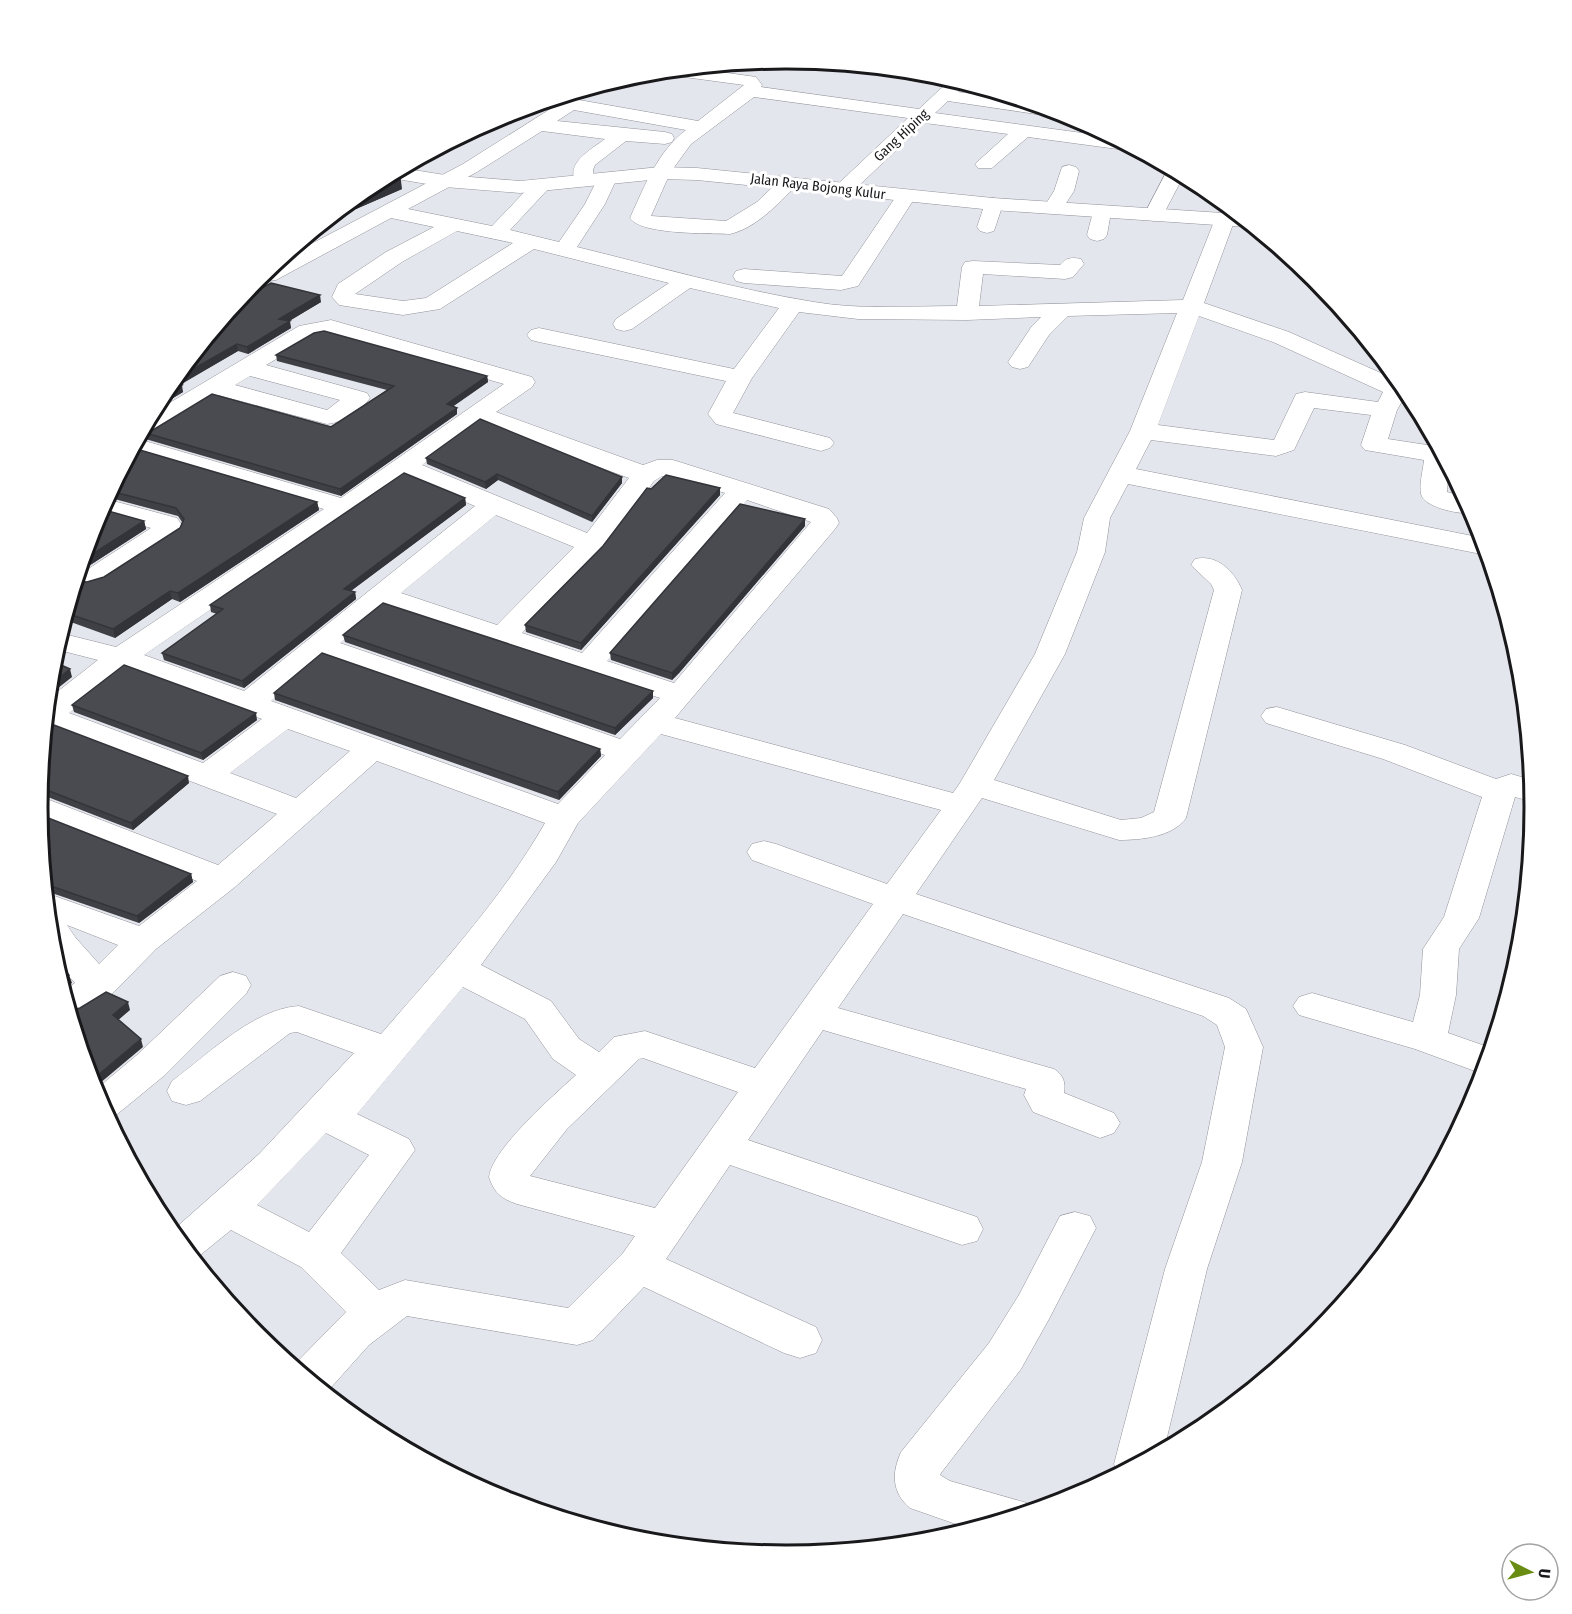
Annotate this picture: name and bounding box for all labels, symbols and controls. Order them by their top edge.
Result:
street label: Gang Hiping [870,105,933,165]
street label: Jalan Raya Bojong Kulur [750,170,886,203]
north arrow [1500,1542,1560,1602]
text: U [1534,1568,1554,1579]

